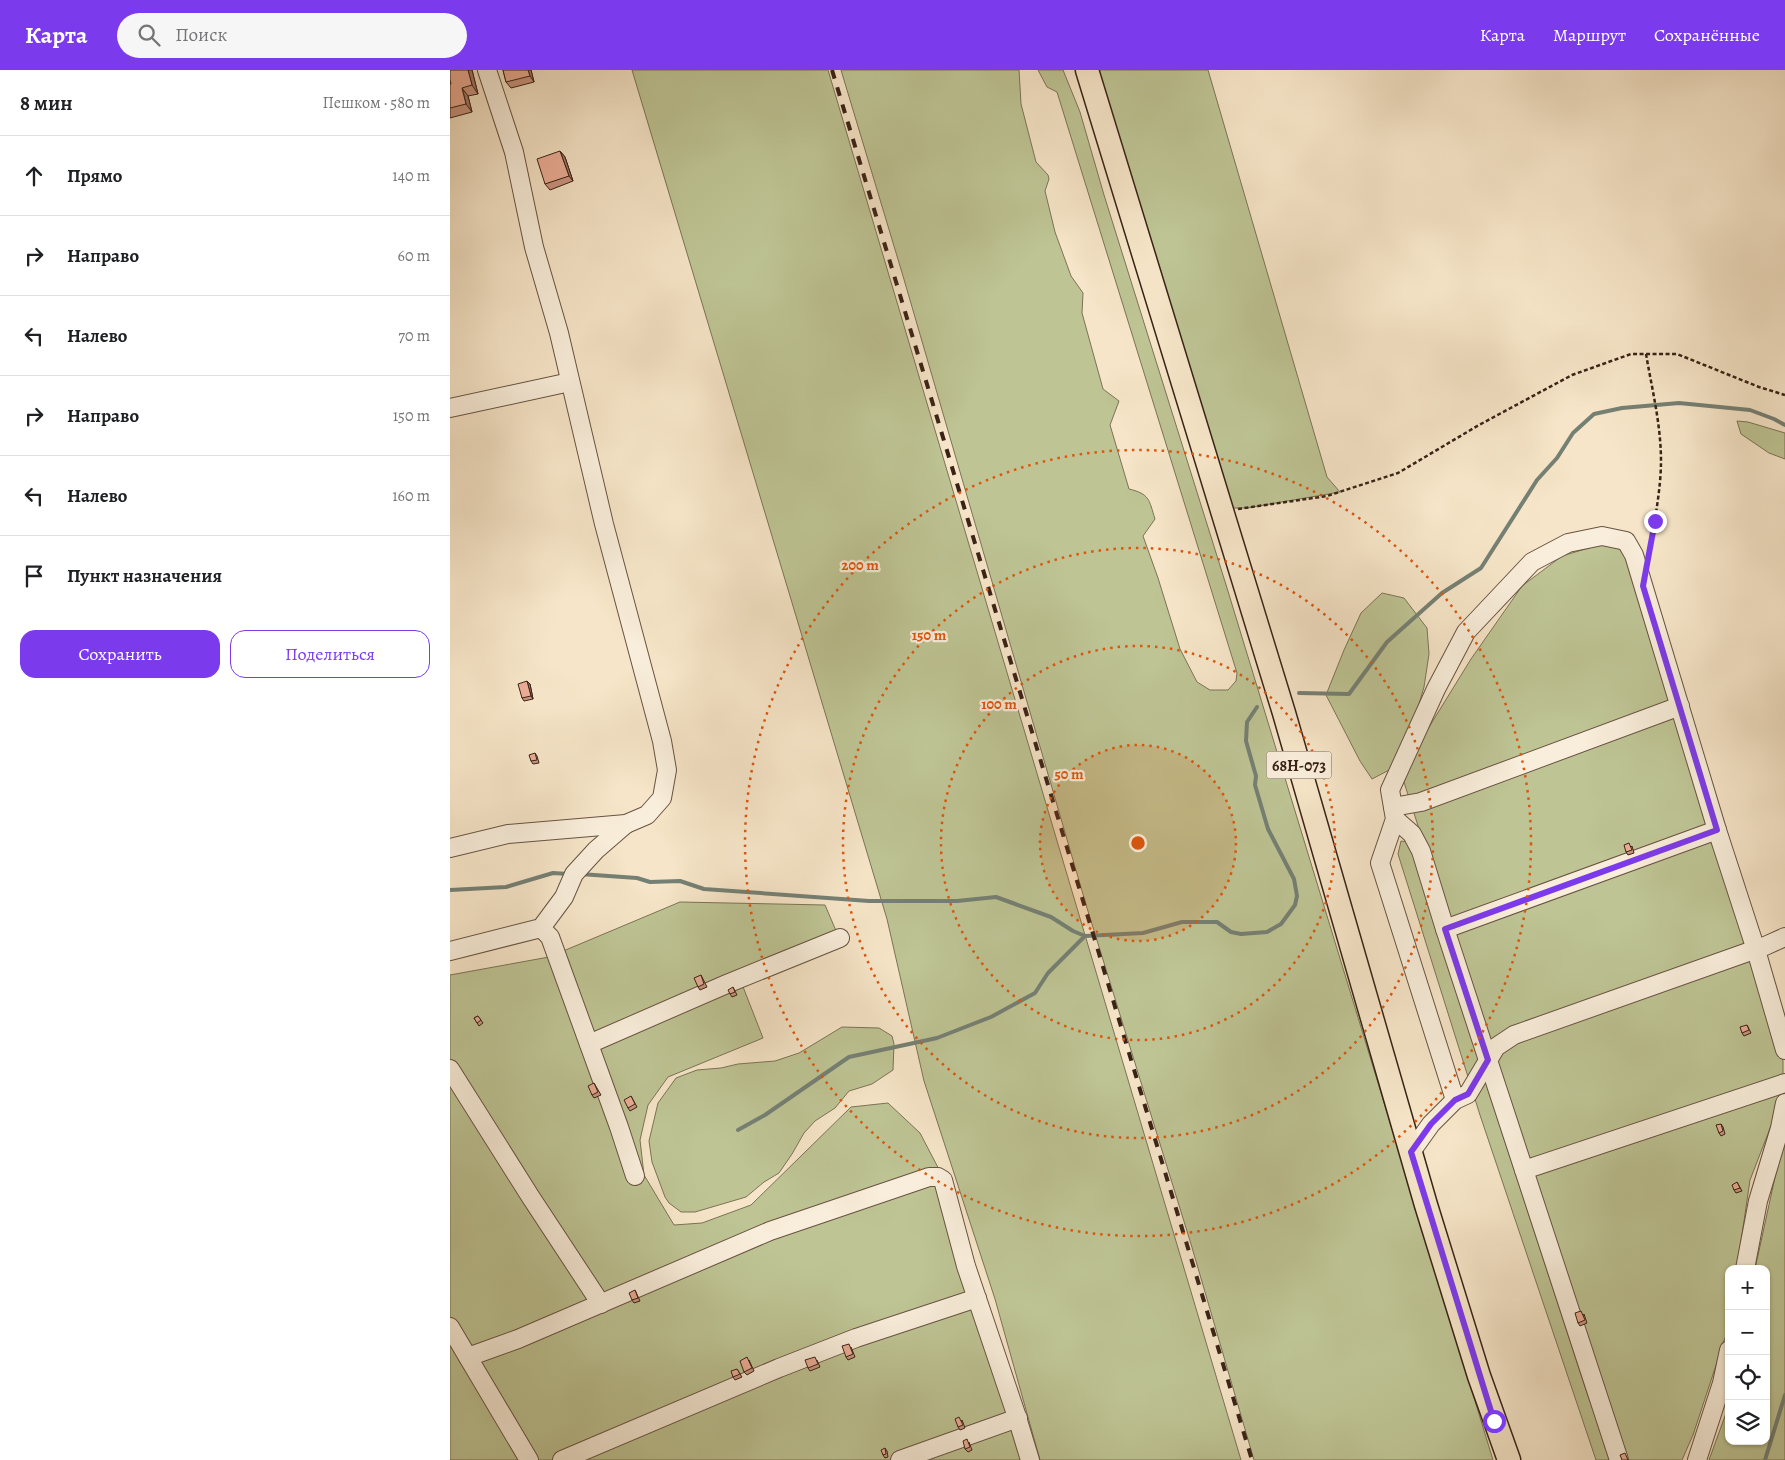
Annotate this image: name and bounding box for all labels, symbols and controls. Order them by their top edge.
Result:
search box [117,13,467,58]
text: Карта [25,19,87,51]
icon: search [135,21,163,49]
text: Поиск [175,22,227,48]
text: Карта [1480,23,1525,47]
text: Маршрут [1553,23,1626,47]
text: Сохранённые [1654,23,1760,47]
text: 8 мин [20,89,73,117]
text: Пешком · 580 m [323,92,430,114]
icon: ahead [20,162,48,190]
text: Прямо [67,163,122,189]
text: 140 m [392,165,430,187]
icon: right [20,242,48,270]
text: Направо [67,243,139,269]
text: 60 m [398,245,430,267]
icon: left [20,322,48,350]
text: Налево [67,323,127,349]
text: 70 m [398,325,430,347]
icon: right [20,402,48,430]
text: Направо [67,403,139,429]
text: 150 m [393,405,430,427]
icon: left [20,482,48,510]
text: Налево [67,483,127,509]
text: 160 m [392,485,430,507]
route end [1644,510,1667,533]
text: 200 m [841,555,879,575]
icon: arrive [20,562,48,590]
text: Пункт назначения [67,563,222,589]
text: 150 m [912,625,947,645]
button: Сохранить [20,630,220,678]
button: Поделиться [230,630,430,678]
text: 100 m [981,694,1017,714]
road number: 68Н-073 [1266,752,1332,778]
text: 50 m [1054,764,1084,784]
centre of rings [1129,834,1147,852]
map controls [1725,1265,1770,1445]
button: + [1725,1265,1770,1310]
button: − [1725,1310,1770,1355]
button: locate [1725,1355,1770,1400]
button: layers [1725,1400,1770,1445]
route start [1483,1410,1506,1433]

